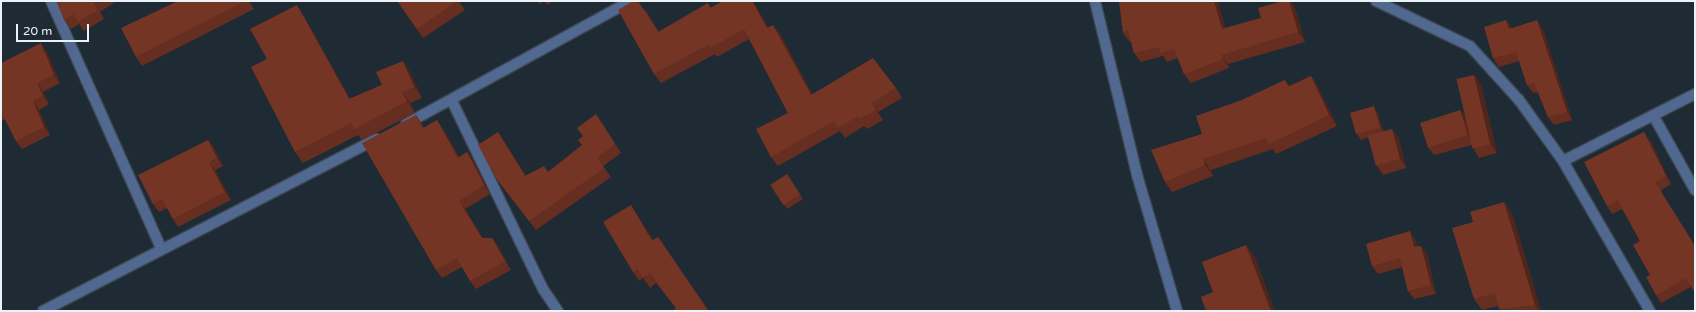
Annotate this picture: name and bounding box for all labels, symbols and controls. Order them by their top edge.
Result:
scale bar [18,16,91,42]
text: 20 m [23,24,52,38]

